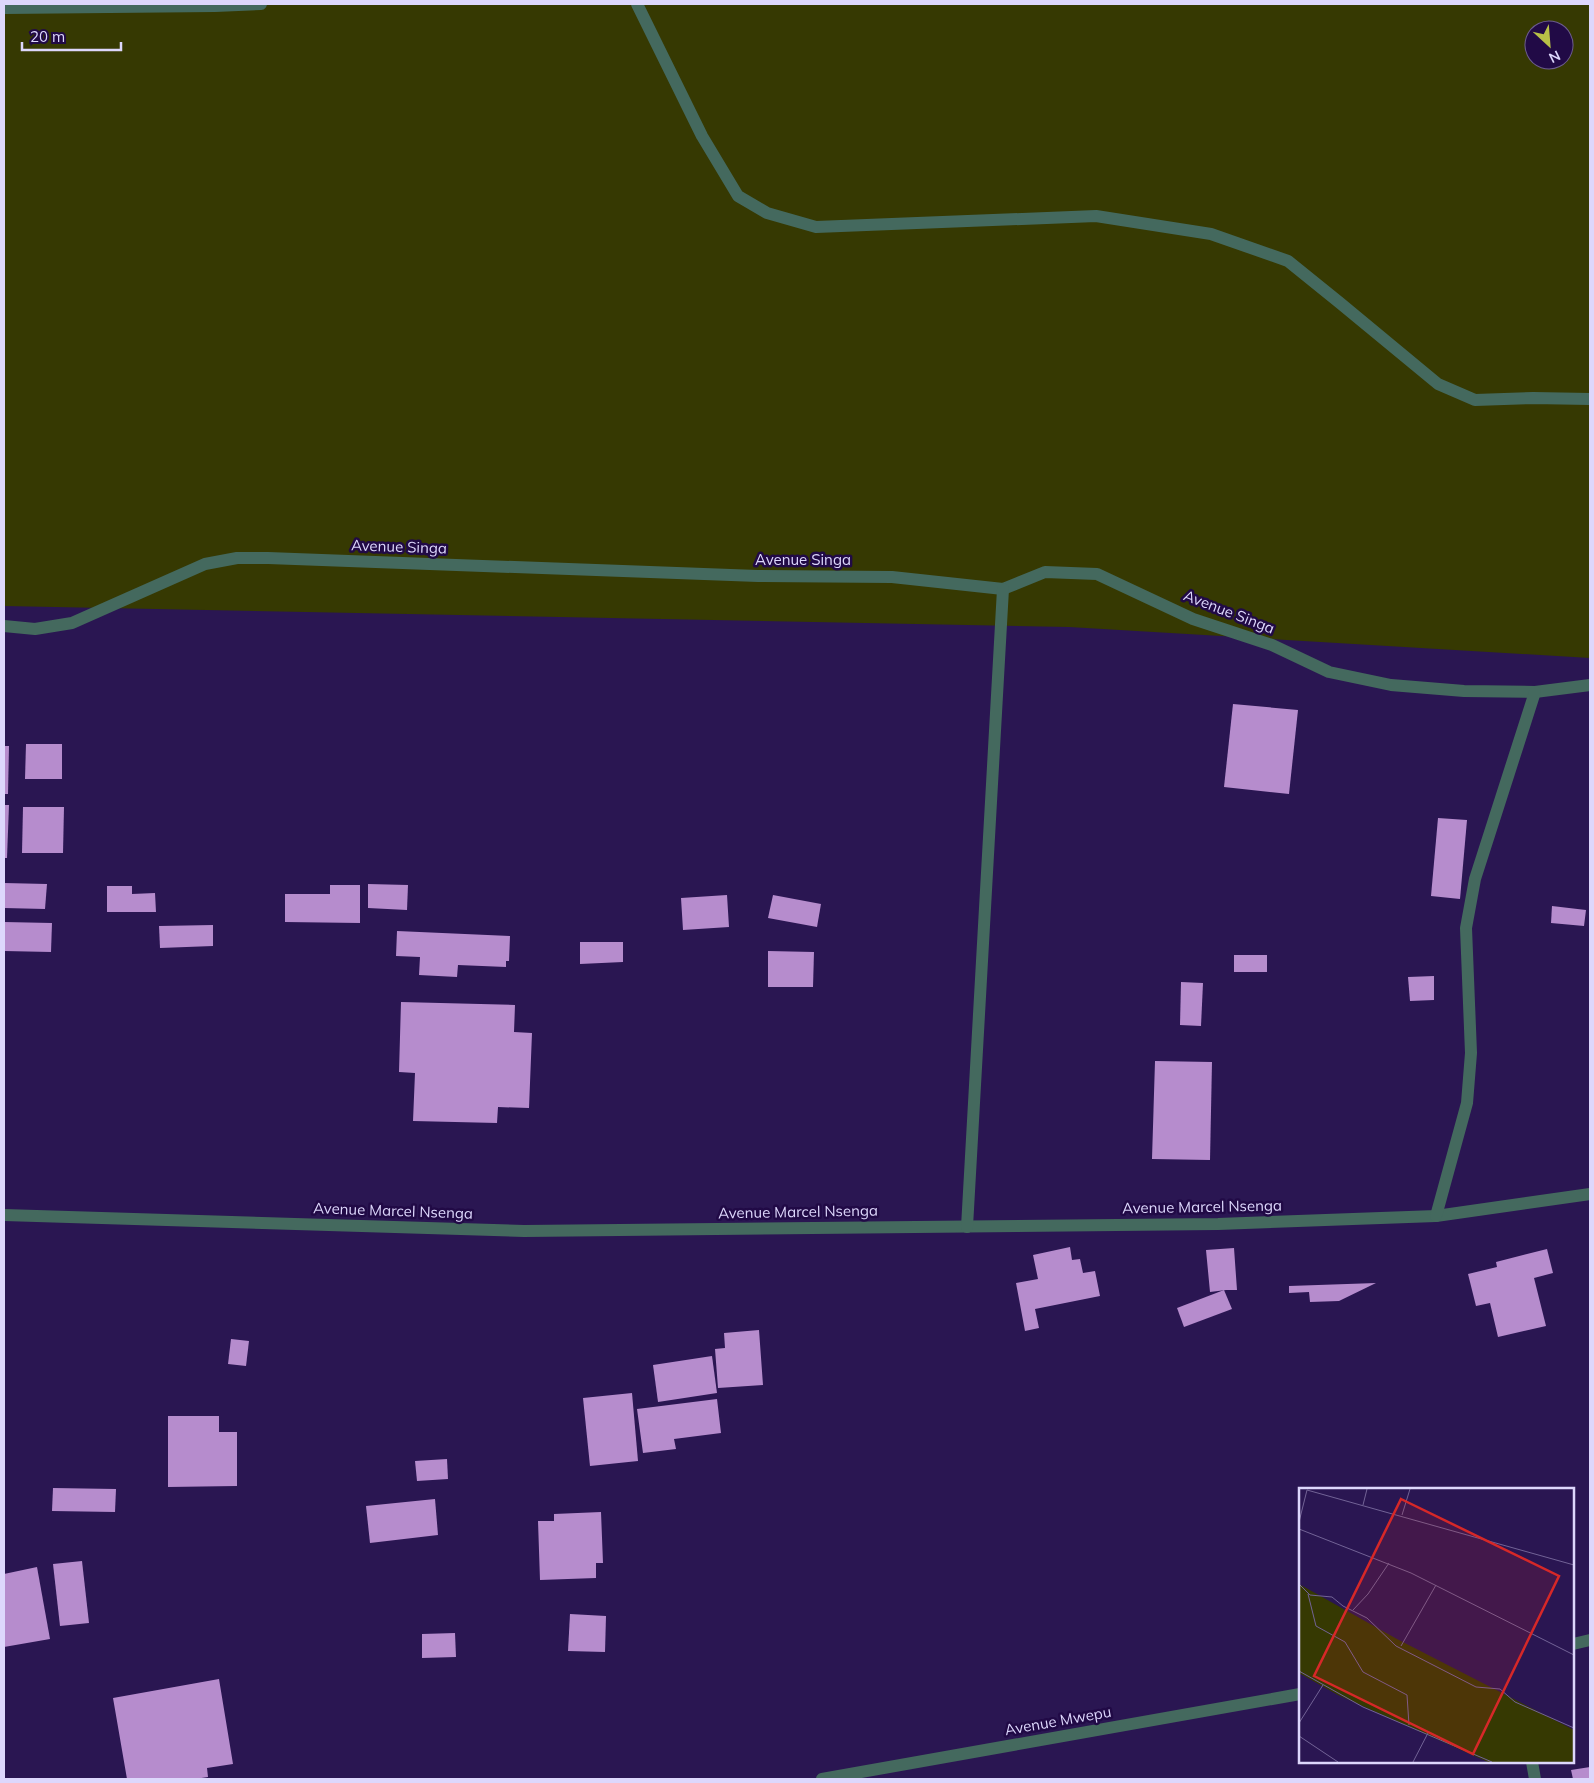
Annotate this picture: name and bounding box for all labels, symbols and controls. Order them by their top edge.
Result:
scale bar [22,20,121,52]
north arrow [1524,20,1574,70]
text: 20 m [30,27,65,46]
text: N [1546,46,1563,67]
street label: Avenue Singa [351,535,447,558]
street label: Avenue Singa [755,550,851,569]
street label: Avenue Singa [1181,585,1277,638]
street label: Avenue Marcel Nsenga [1122,1196,1282,1217]
street label: Avenue Marcel Nsenga [313,1198,473,1223]
street label: Avenue Marcel Nsenga [718,1201,878,1222]
inset map [1299,1488,1574,1763]
street label: Avenue Mwepu [1003,1702,1113,1739]

